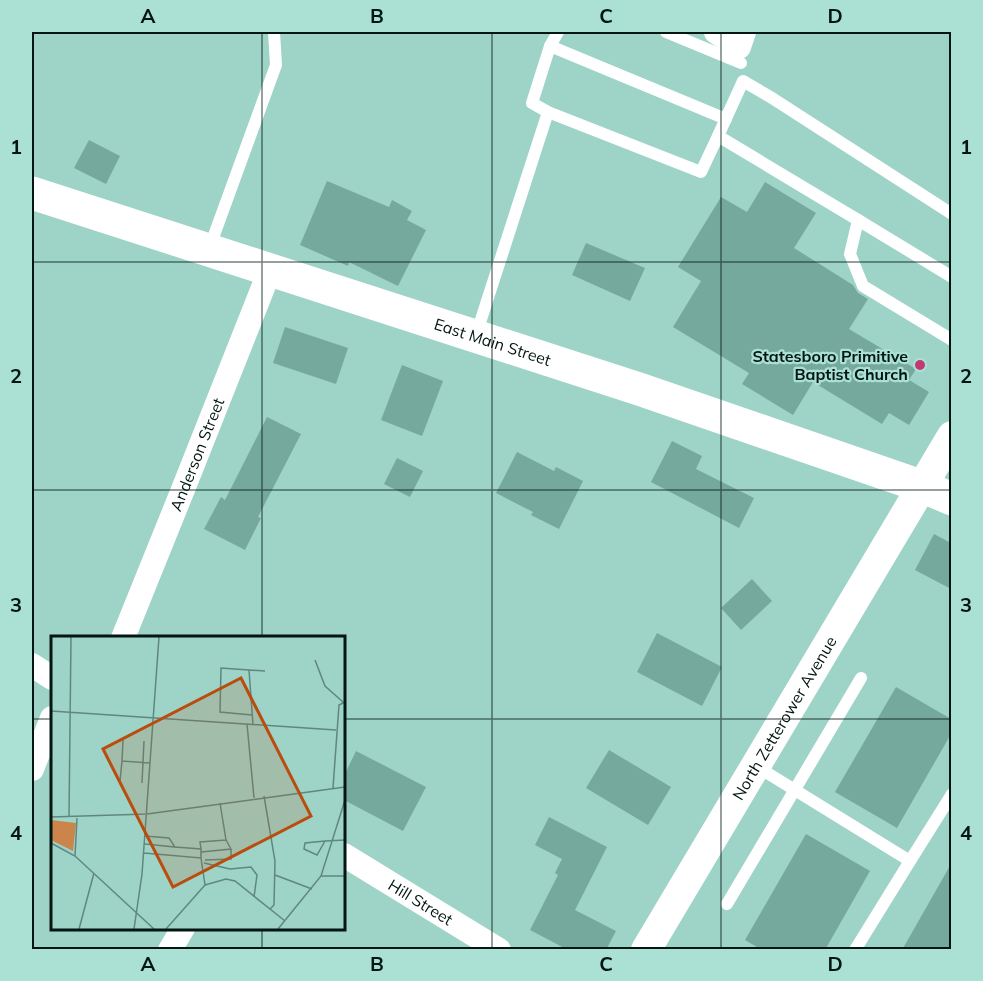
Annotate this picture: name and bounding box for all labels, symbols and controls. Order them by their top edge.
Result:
text: A [141,3,156,28]
text: B [370,3,384,28]
text: C [599,3,613,28]
text: D [827,3,843,28]
text: 1 [10,134,22,159]
text: 1 [960,134,972,159]
street label: East Main Street [432,314,554,370]
place label: Statesboro Primitive Baptist Church [753,346,908,384]
marker: Statesboro Primitive Baptist Church [913,358,927,372]
text: 2 [10,363,22,388]
text: 2 [960,363,972,388]
street label: Anderson Street [165,394,229,514]
text: 3 [10,592,22,617]
text: 3 [960,592,972,617]
street label: North Zetterower Avenue [728,632,841,804]
inset map [51,636,345,930]
text: 4 [10,820,22,845]
text: 4 [960,820,972,845]
street label: Hill Street [385,875,457,930]
text: A [141,951,156,976]
text: B [370,951,384,976]
text: C [599,951,613,976]
text: D [827,951,843,976]

